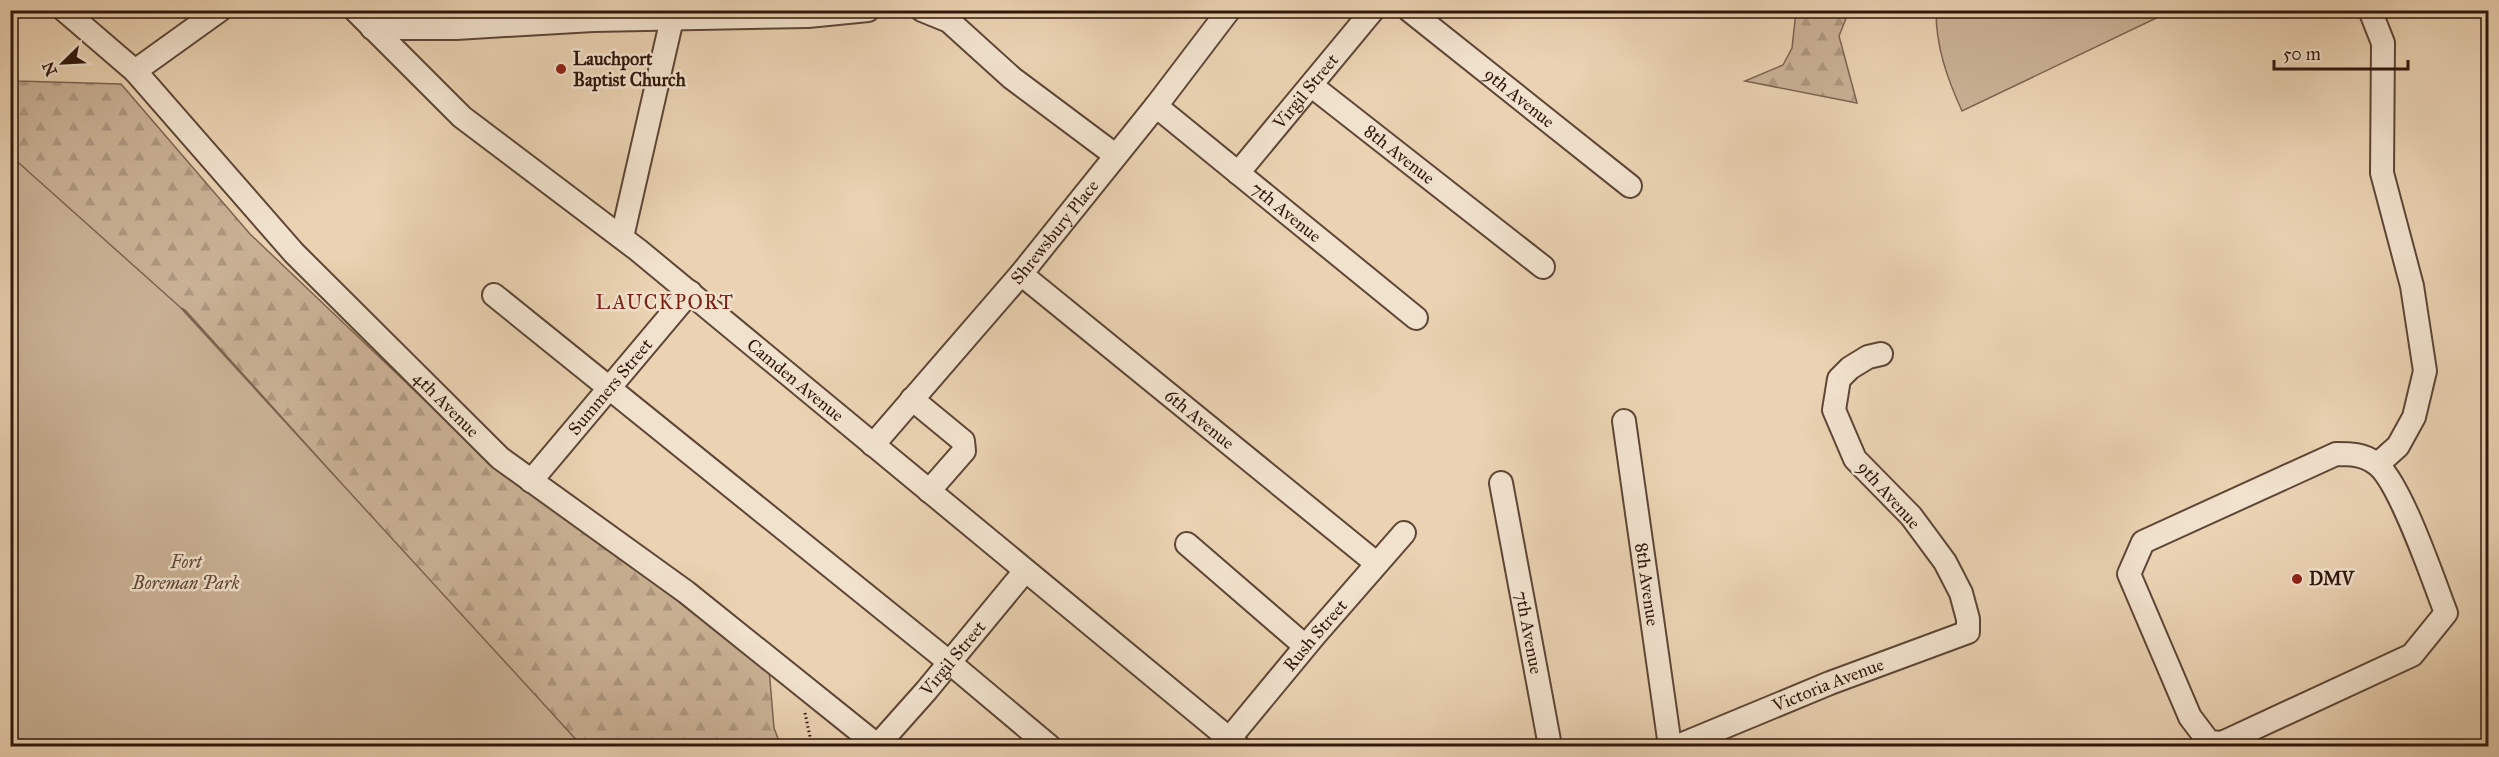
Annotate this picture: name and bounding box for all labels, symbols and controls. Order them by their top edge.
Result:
north arrow [33,33,93,93]
scale bar [2274,33,2408,71]
text: 50 m [2283,43,2321,65]
place label: Lauchport Baptist Church [573,48,687,92]
street label: Virgil Street [1267,49,1344,134]
text: N [38,58,61,79]
marker: Lauchport Baptist Church [554,62,568,76]
street label: 9th Avenue [1480,63,1559,133]
street label: 8th Avenue [1360,120,1439,189]
street label: Shrewsbury Place [1006,175,1103,289]
street label: 7th Avenue [1247,177,1326,247]
district label: LAUCKPORT [596,290,734,314]
street label: Summers Street [563,334,658,440]
street label: Camden Avenue [742,334,848,426]
street label: 4th Avenue [409,367,484,442]
street label: 6th Avenue [1160,384,1239,454]
street label: 9th Avenue [1853,456,1925,534]
street label: 8th Avenue [1630,541,1664,627]
park label: Fort Boreman Park [132,551,239,594]
place label: DMV [2309,568,2356,590]
marker: DMV [2290,572,2304,586]
street label: 7th Avenue [1510,589,1547,676]
street label: Rush Street [1279,594,1352,676]
street label: Virgil Street [915,616,991,701]
street label: Victoria Avenue [1768,653,1887,717]

